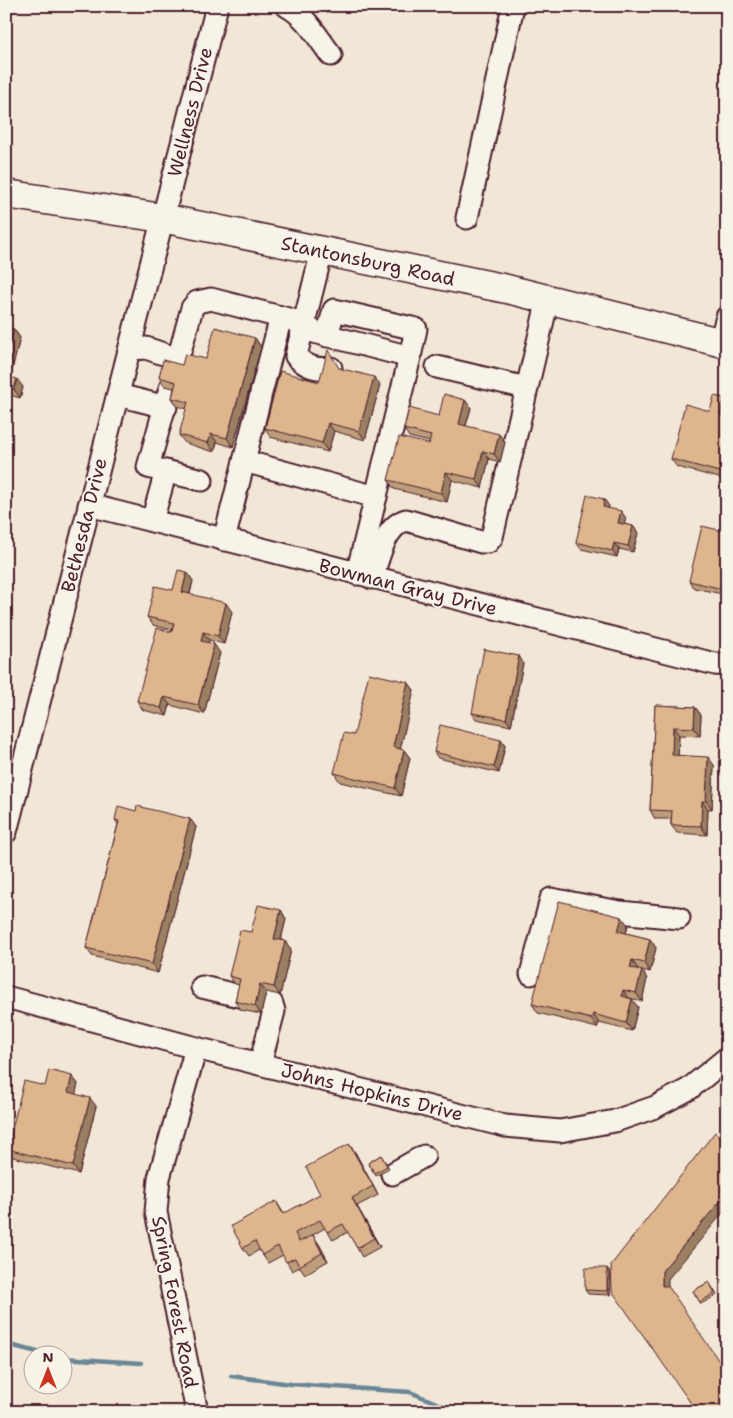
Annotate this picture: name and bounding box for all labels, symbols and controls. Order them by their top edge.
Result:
street label: Wellness Drive [162,44,218,180]
street label: Stantonsburg Road [279,230,457,292]
street label: Bethesda Drive [55,455,113,595]
street label: Bowman Gray Drive [316,553,500,621]
street label: Johns Hopkins Drive [278,1057,466,1127]
street label: Spring Forest Road [146,1214,204,1390]
north arrow [22,1346,72,1396]
text: N [42,1348,54,1366]

